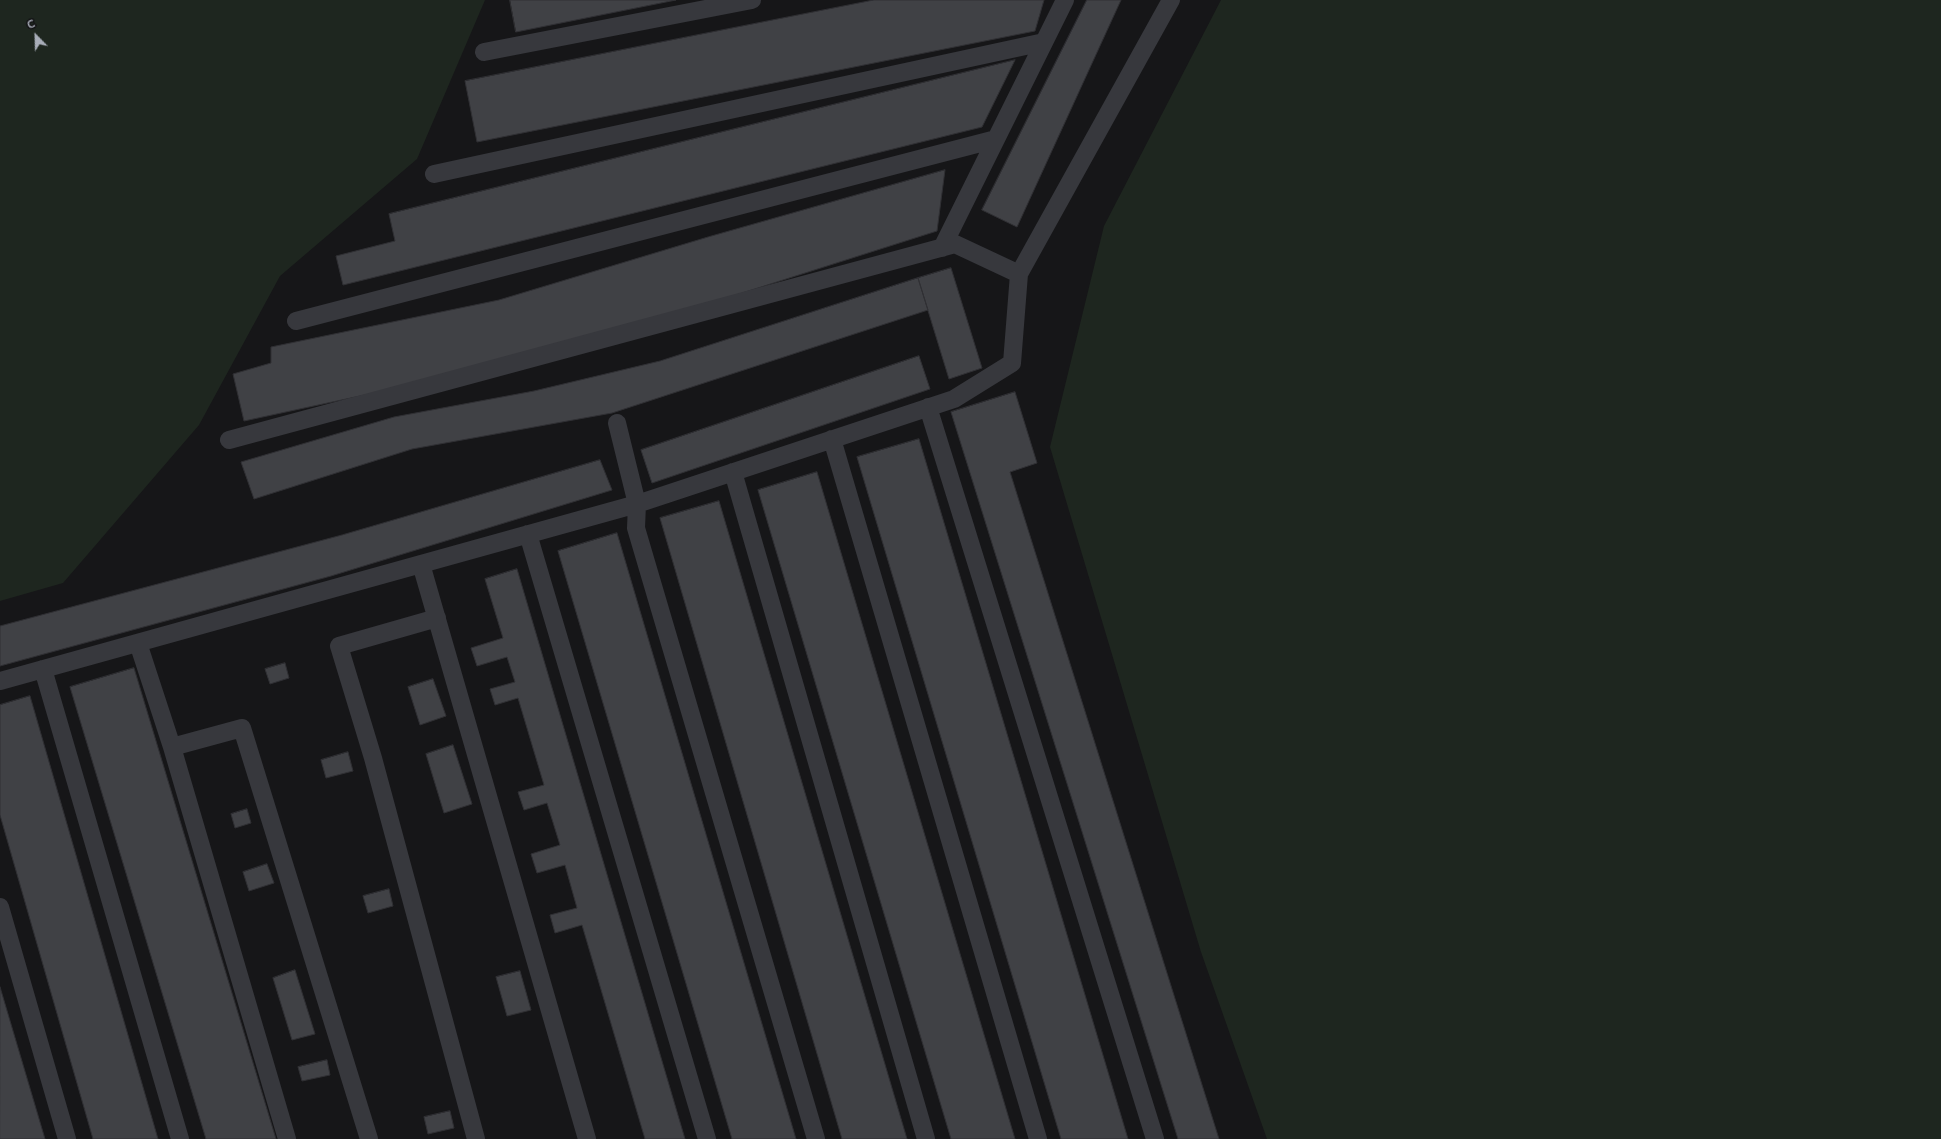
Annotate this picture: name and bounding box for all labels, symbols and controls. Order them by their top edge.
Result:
north arrow [16,16,56,56]
text: С [25,16,37,33]

